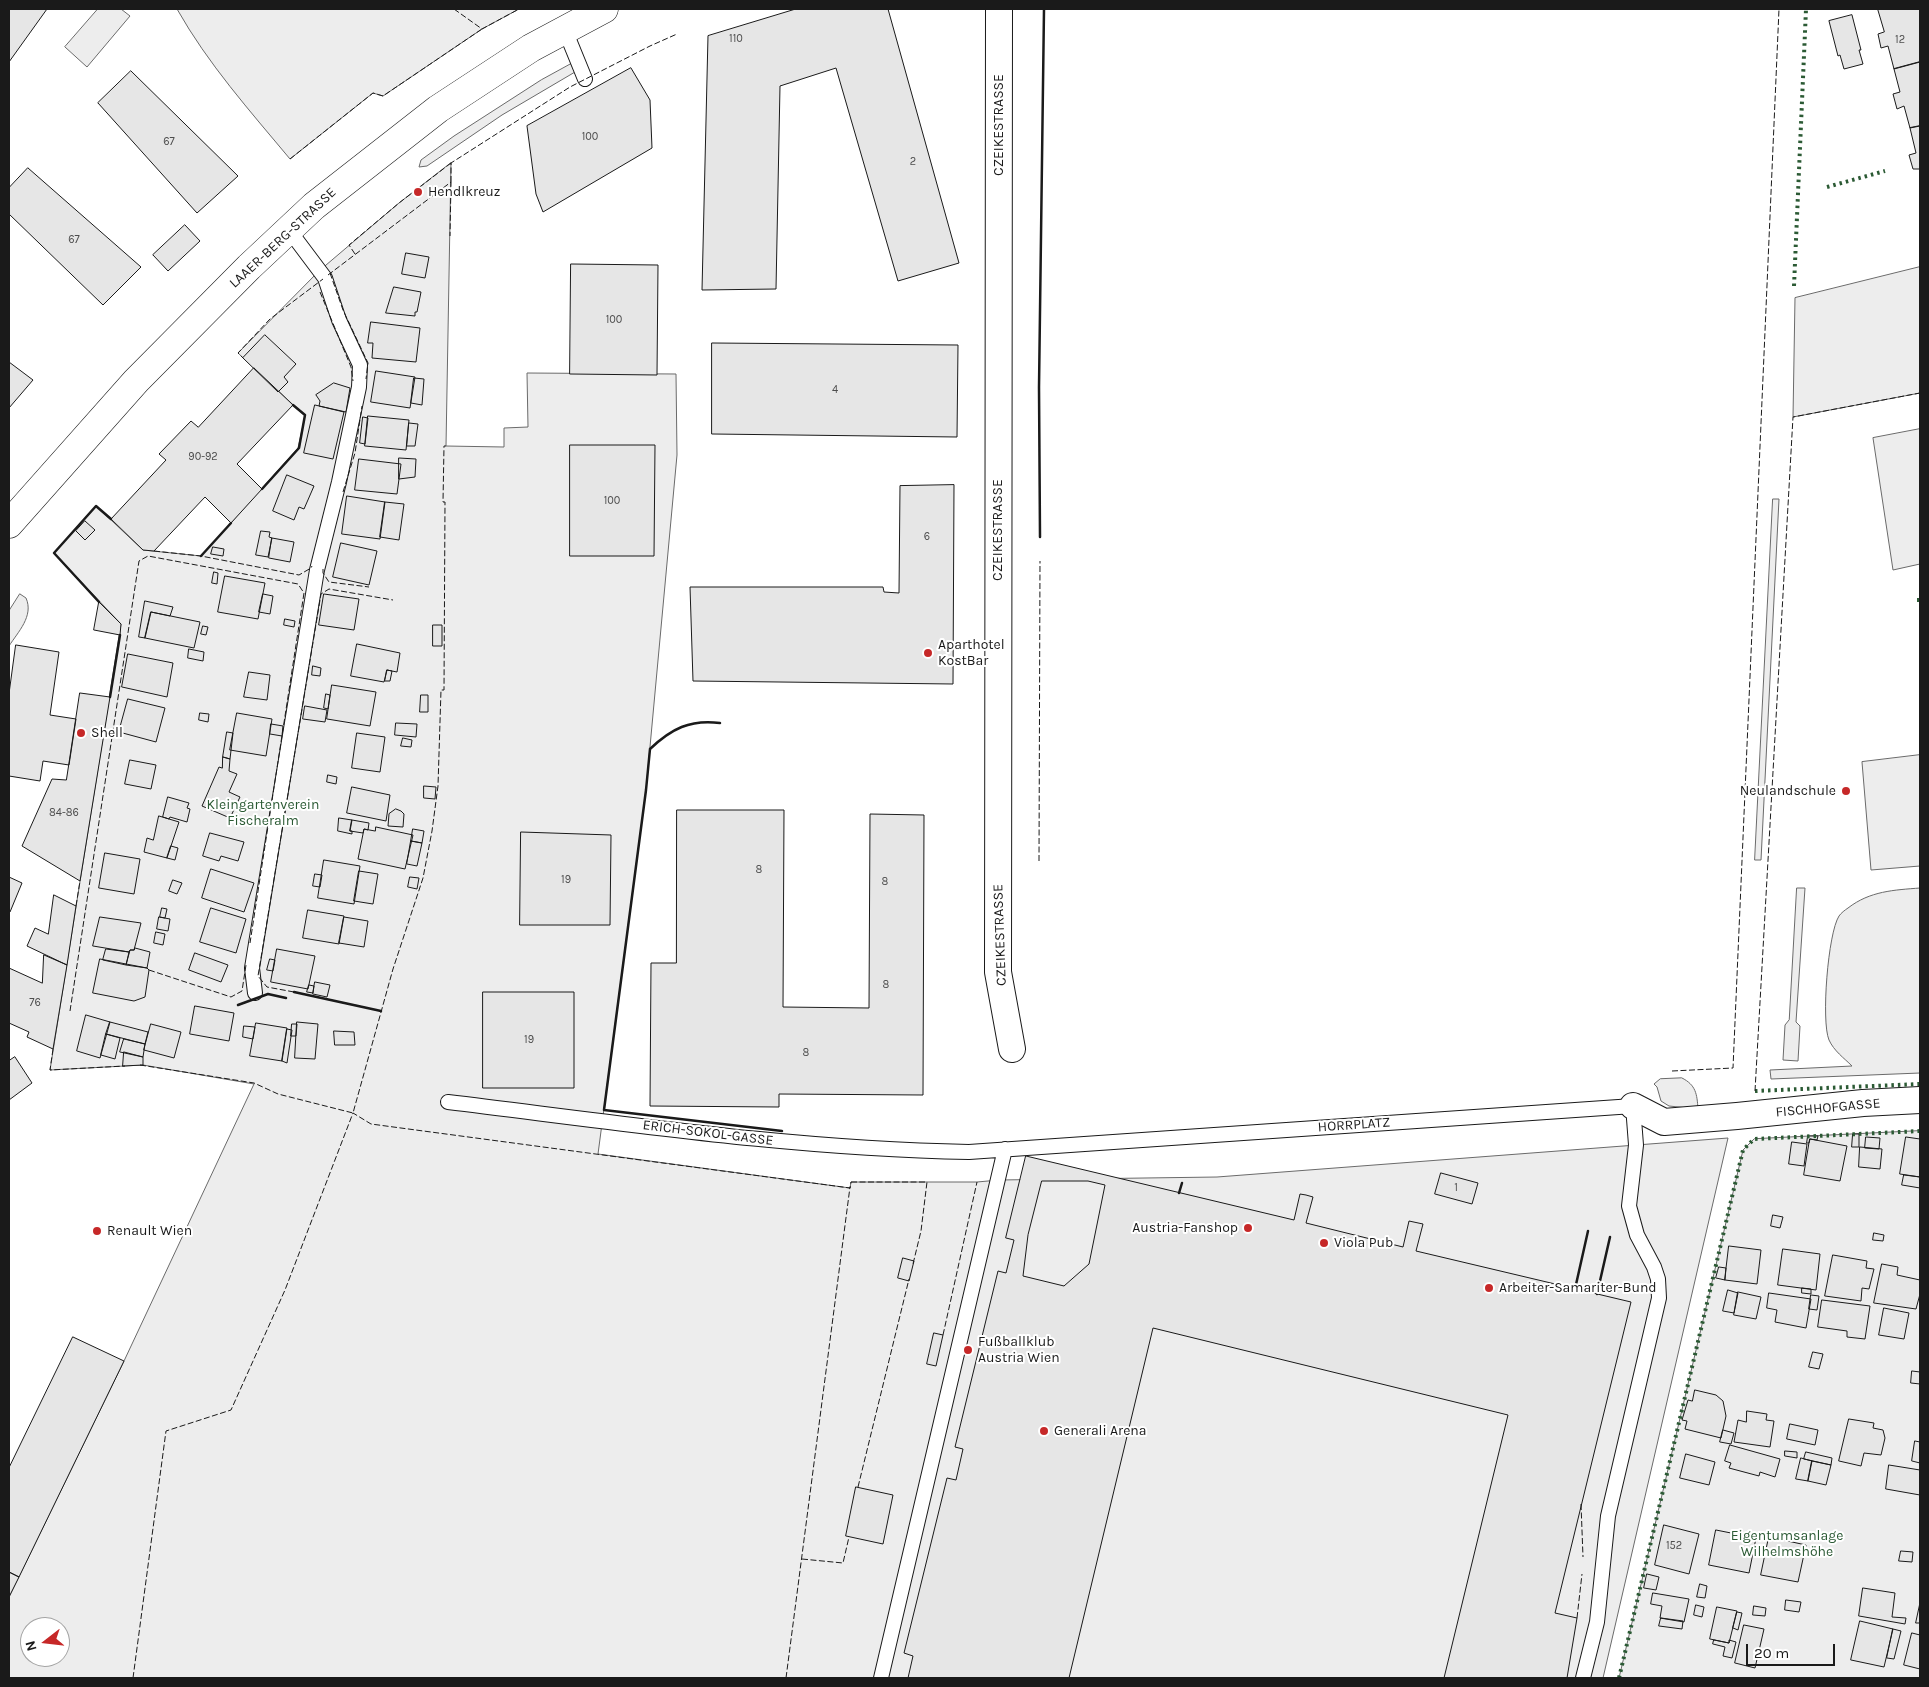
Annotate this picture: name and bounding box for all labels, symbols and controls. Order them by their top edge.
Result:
house number: 110 [729,32,743,46]
house number: 12 [1895,33,1905,47]
street label: CZEIKESTRASSE [991,74,1007,176]
house number: 100 [582,130,598,144]
house number: 67 [163,135,175,149]
house number: 2 [910,155,916,169]
street label: LAAER-BERG-STRASSE [226,184,340,292]
place label: Hendlkreuz [428,184,500,200]
marker: Hendlkreuz [412,186,424,198]
house number: 67 [68,233,80,247]
house number: 100 [606,313,622,327]
house number: 4 [832,383,838,397]
house number: 90-92 [188,450,218,464]
street label: CZEIKESTRASSE [990,479,1006,581]
house number: 100 [604,494,620,508]
house number: 6 [924,530,930,544]
place label: Aparthotel KostBar [938,637,1005,670]
marker: Aparthotel KostBar [922,647,934,659]
place label: Shell [91,725,123,741]
marker: Shell [75,727,87,739]
place label: Neulandschule [1740,783,1836,799]
marker: Neulandschule [1840,785,1852,797]
park label: Kleingartenverein Fischeralm [207,797,319,830]
house number: 84-86 [49,806,79,820]
house number: 8 [756,863,762,877]
house number: 19 [561,873,571,887]
house number: 8 [882,875,888,889]
street label: CZEIKESTRASSE [990,884,1010,986]
house number: 8 [883,978,889,992]
house number: 76 [29,996,41,1010]
house number: 19 [524,1033,534,1047]
house number: 8 [803,1046,809,1060]
street label: FISCHHOFGASSE [1775,1095,1881,1121]
street label: HORRPLATZ [1317,1114,1391,1136]
street label: ERICH-SOKOL-GASSE [642,1117,774,1149]
house number: 1 [1454,1181,1458,1195]
place label: Austria-Fanshop [1132,1220,1238,1236]
marker: Austria-Fanshop [1242,1222,1254,1234]
place label: Renault Wien [107,1223,192,1239]
marker: Renault Wien [91,1225,103,1237]
place label: Viola Pub [1334,1235,1393,1251]
marker: Viola Pub [1318,1237,1330,1249]
place label: Arbeiter-Samariter-Bund [1499,1280,1657,1296]
marker: Arbeiter-Samariter-Bund [1483,1282,1495,1294]
place label: Fußballklub Austria Wien [978,1334,1060,1366]
marker: Fußballklub Austria Wien [962,1344,974,1356]
place label: Generali Arena [1054,1423,1146,1439]
marker: Generali Arena [1038,1425,1050,1437]
park label: Eigentumsanlage Wilhelmshöhe [1731,1528,1843,1560]
house number: 152 [1666,1539,1682,1553]
north arrow [20,1617,70,1667]
scale bar [1749,1634,1838,1666]
text: N [22,1639,41,1653]
text: 20 m [1754,1644,1789,1662]

